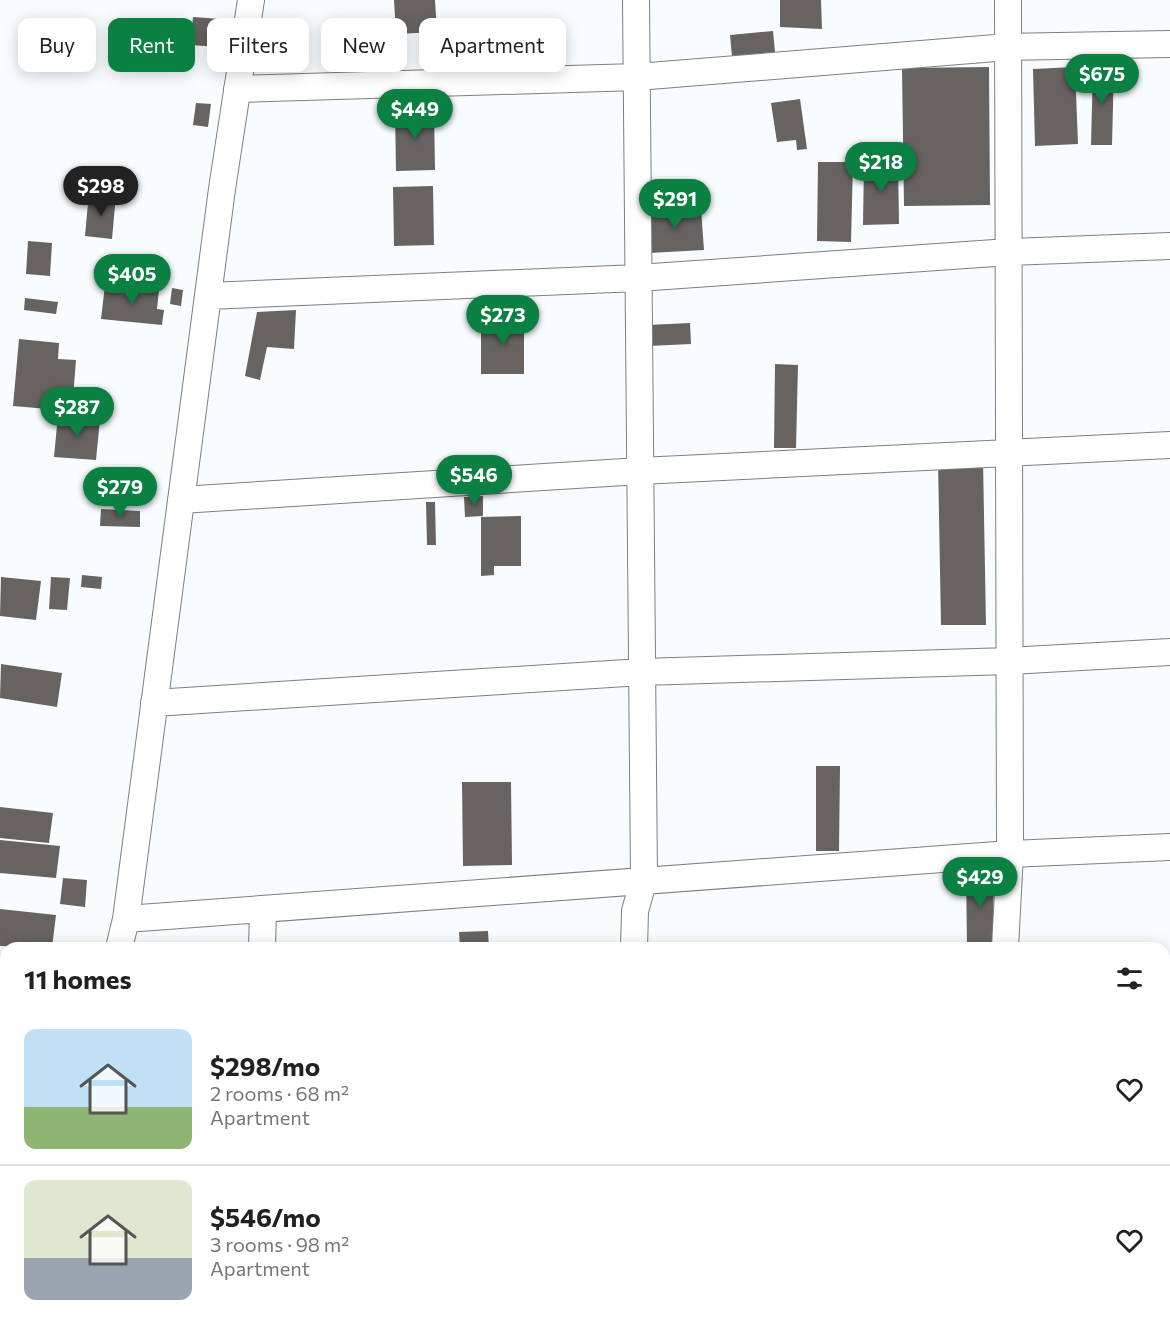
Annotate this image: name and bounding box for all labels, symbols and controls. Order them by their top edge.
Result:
chip: Buy [18,18,96,72]
chip: Rent [108,18,195,72]
chip: Filters [207,18,309,72]
chip: New [321,18,407,72]
chip: Apartment [419,18,566,72]
pin: $675 [1066,54,1138,105]
text: $675 [1079,61,1125,85]
pin: $449 [379,89,451,140]
text: $449 [391,96,439,120]
pin: $218 [845,142,917,193]
text: $218 [859,149,903,173]
pin: $298 [65,166,137,217]
text: $298 [77,173,125,197]
pin: $291 [639,179,711,230]
text: $291 [653,186,697,210]
pin: $405 [96,254,168,305]
text: $405 [108,261,156,285]
pin: $273 [467,295,539,346]
text: $273 [480,302,526,326]
pin: $287 [41,387,113,438]
text: $287 [54,394,100,418]
pin: $546 [438,455,510,506]
text: $546 [450,462,498,486]
pin: $279 [84,467,156,518]
text: $279 [97,474,143,498]
pin: $429 [944,857,1016,908]
text: $429 [956,864,1004,888]
icon: filters [1113,962,1146,995]
text: 11 homes [24,963,132,994]
text: $298/mo [210,1050,320,1081]
icon: home [72,1053,144,1125]
icon: heart [1113,1073,1146,1106]
text: 2 rooms · 68 m² [210,1081,349,1105]
text: Apartment [210,1105,310,1129]
text: $546/mo [210,1201,321,1232]
icon: home [72,1204,144,1276]
icon: heart [1113,1224,1146,1257]
text: 3 rooms · 98 m² [210,1232,349,1256]
text: Apartment [210,1256,310,1280]

